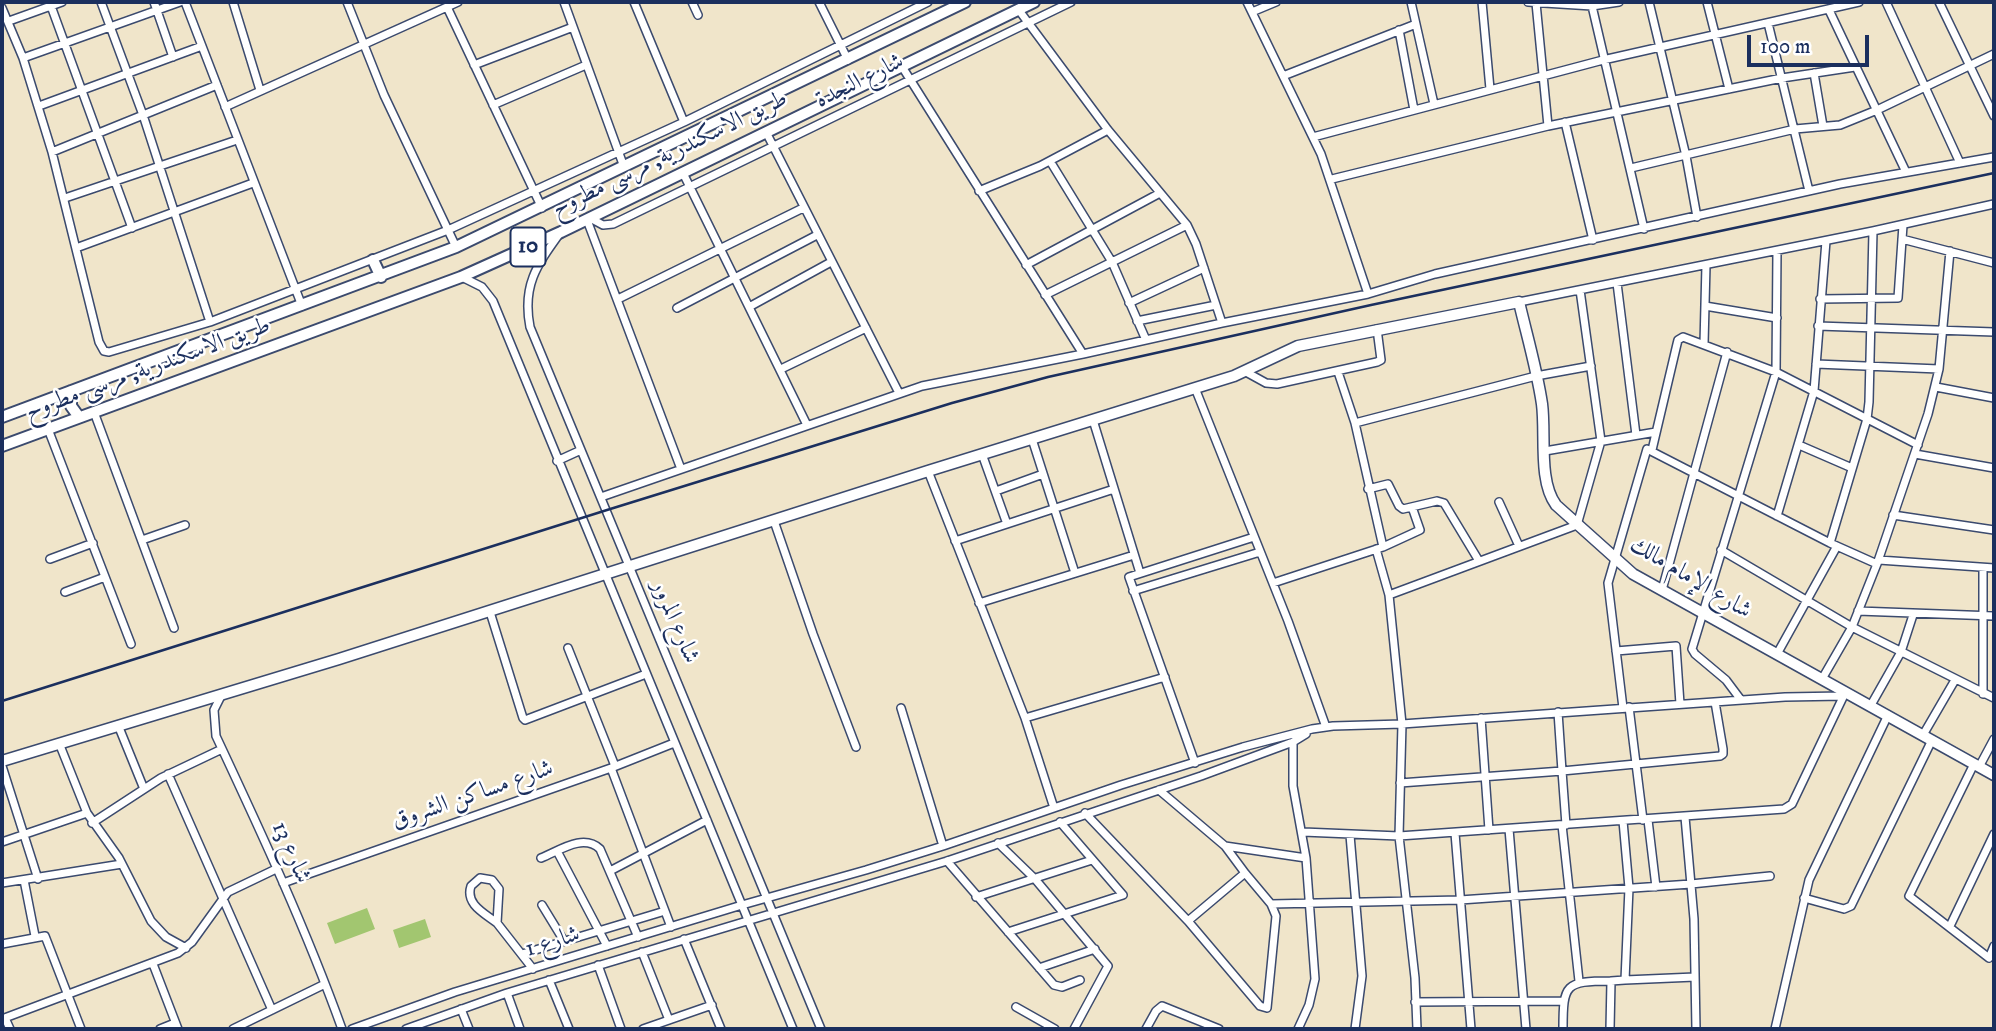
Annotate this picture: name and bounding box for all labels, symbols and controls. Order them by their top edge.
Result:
scale bar [1751,21,1874,65]
text: 100 m [1760,34,1811,60]
street label: شارع النجدة [811,48,909,116]
street label: طريق الاسكندرية, مرسى مطروح [547,85,793,225]
road number: 10 [510,228,546,266]
street label: طريق الاسكندرية, مرسى مطروح [21,312,275,428]
street label: شارع الإمام مالك [1624,531,1756,627]
street label: شارع المرور [644,576,704,668]
street label: شارع مساكن الشروق [388,755,558,837]
street label: شارع 13 [264,818,316,888]
street label: شارع 1 [522,921,584,965]

